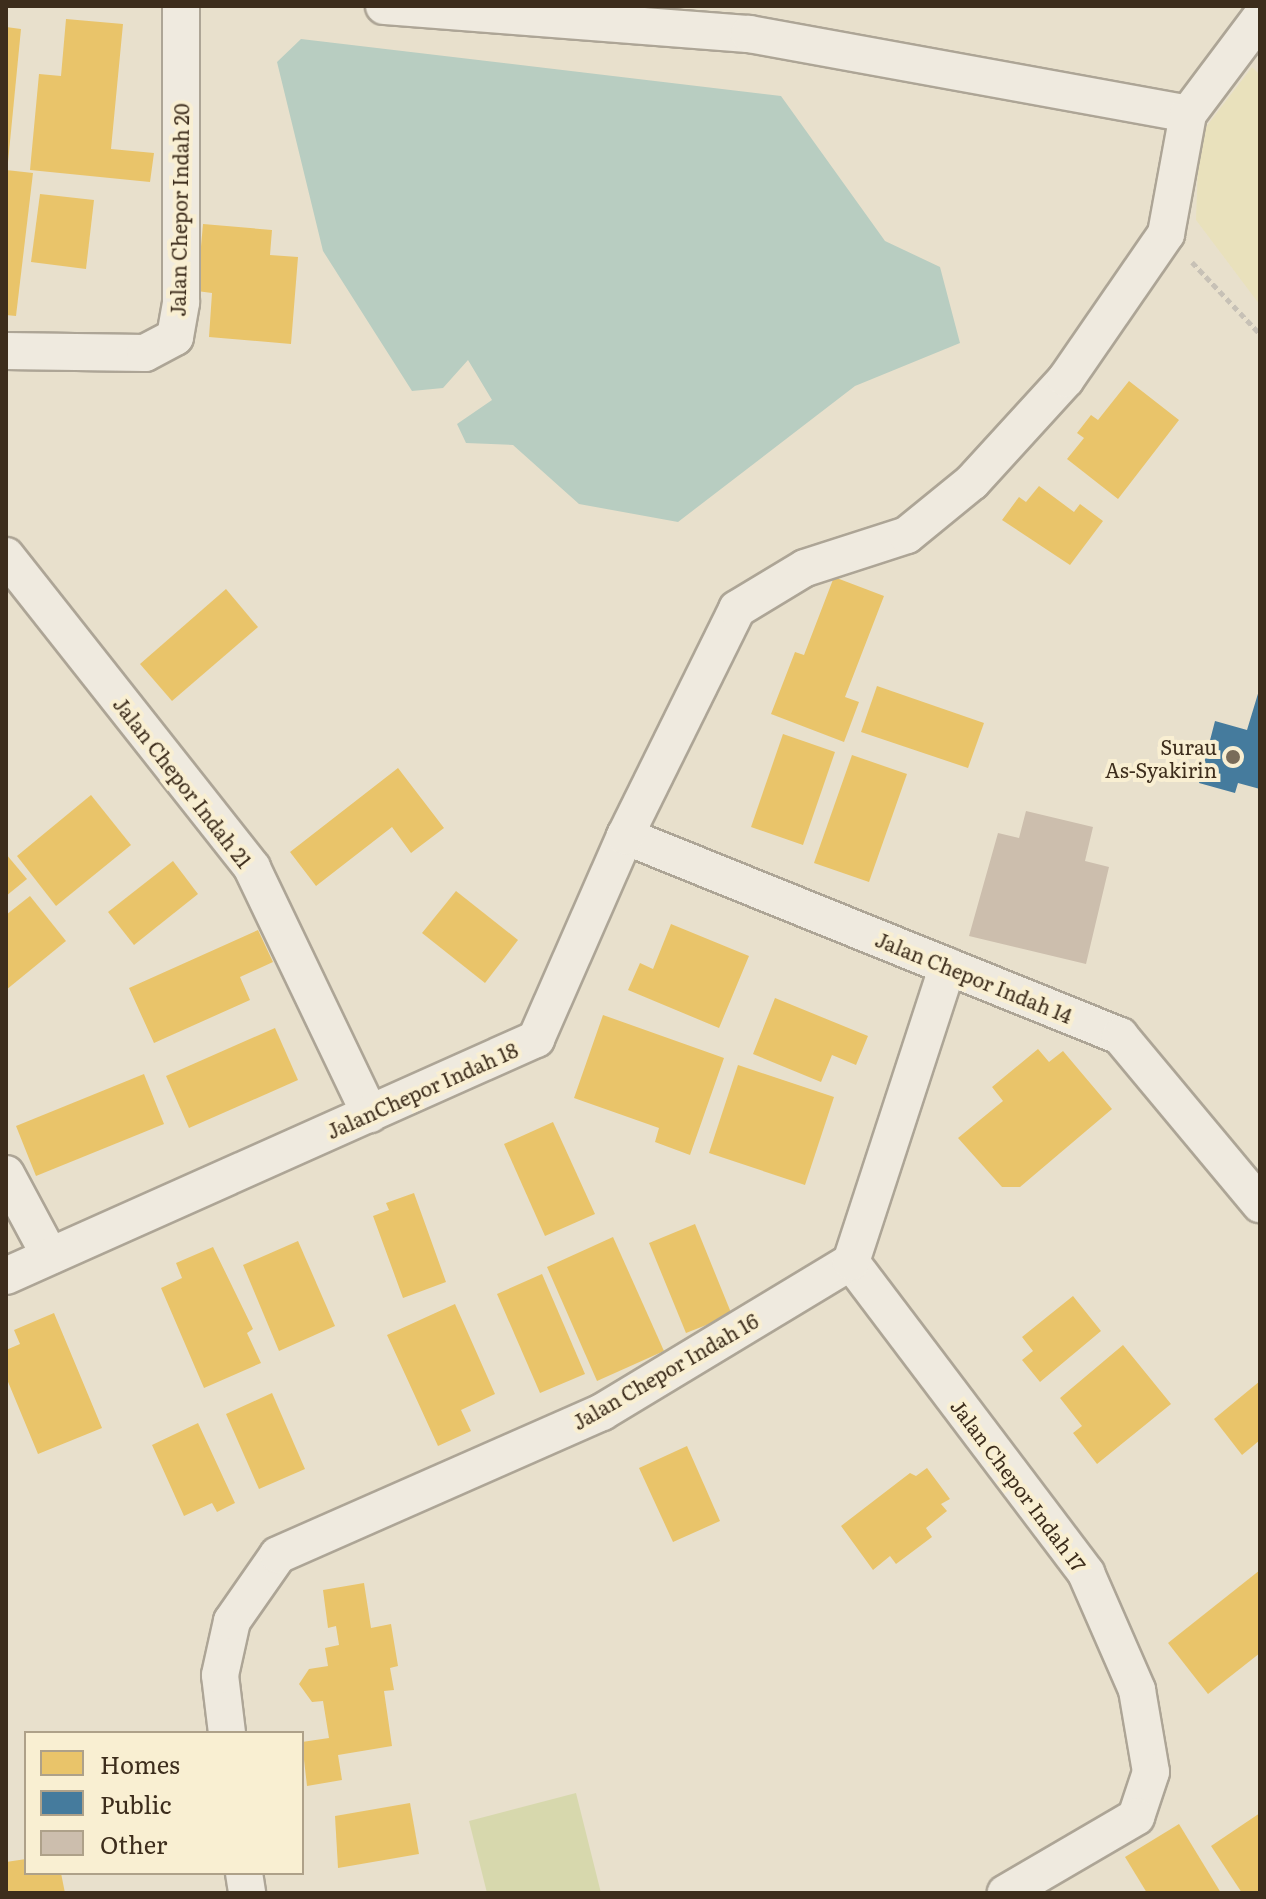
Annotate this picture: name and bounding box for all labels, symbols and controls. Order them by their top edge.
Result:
street label: Jalan Chepor Indah 20 [165,103,193,317]
street label: Jalan Chepor Indah 21 [109,692,257,872]
place label: Surau As-Syakirin [1105,734,1217,781]
marker: Surau As-Syakirin [1224,748,1242,766]
street label: Jalan Chepor Indah 14 [872,927,1076,1027]
street label: JalanChepor Indah 18 [323,1037,521,1143]
street label: Jalan Chepor Indah 16 [568,1308,762,1434]
street label: Jalan Chepor Indah 17 [946,1394,1092,1576]
legend [24,1731,304,1875]
text: Homes [100,1746,180,1781]
text: Public [100,1786,171,1821]
text: Other [100,1826,167,1861]

